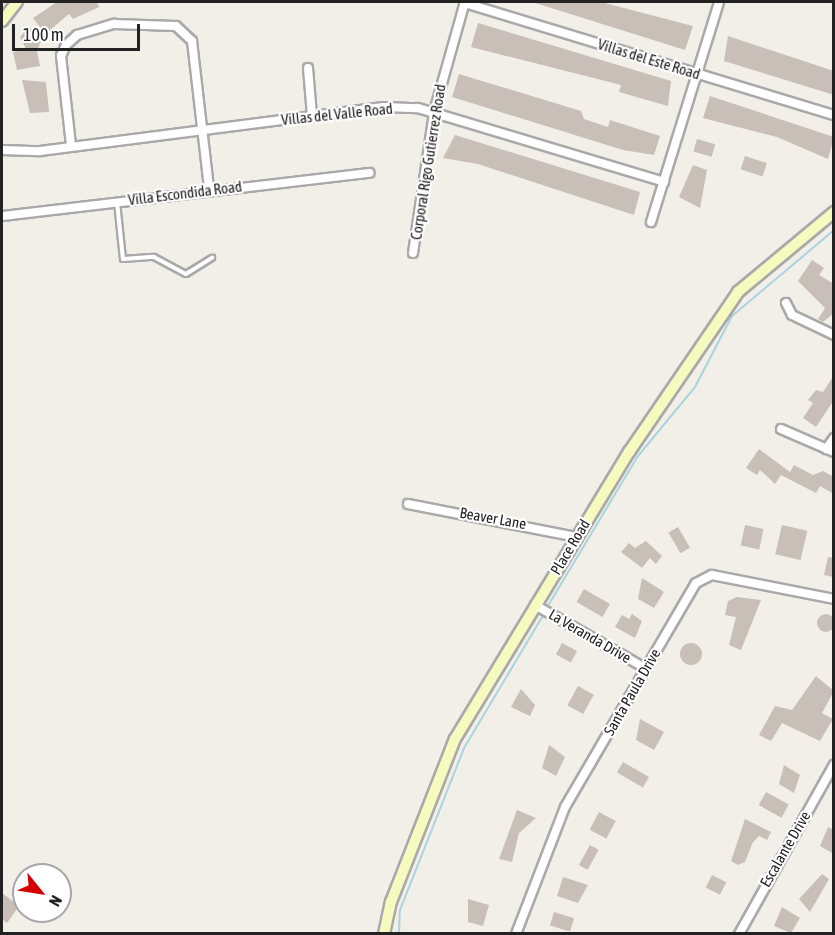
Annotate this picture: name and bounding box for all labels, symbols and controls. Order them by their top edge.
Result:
scale bar [15,12,142,50]
text: 100 m [23,24,64,45]
street label: Villas del Este Road [596,35,702,83]
street label: Corporal Rigo Gutierrez Road [407,83,449,241]
street label: Villas del Valle Road [280,99,394,129]
street label: Villa Escondida Road [127,177,243,209]
street label: Beaver Lane [458,503,528,533]
street label: Place Road [546,516,594,578]
street label: La Veranda Drive [546,605,634,667]
street label: Santa Paula Drive [600,645,664,739]
street label: Escalante Drive [756,808,814,890]
north arrow [12,863,72,923]
text: N [46,892,66,910]

